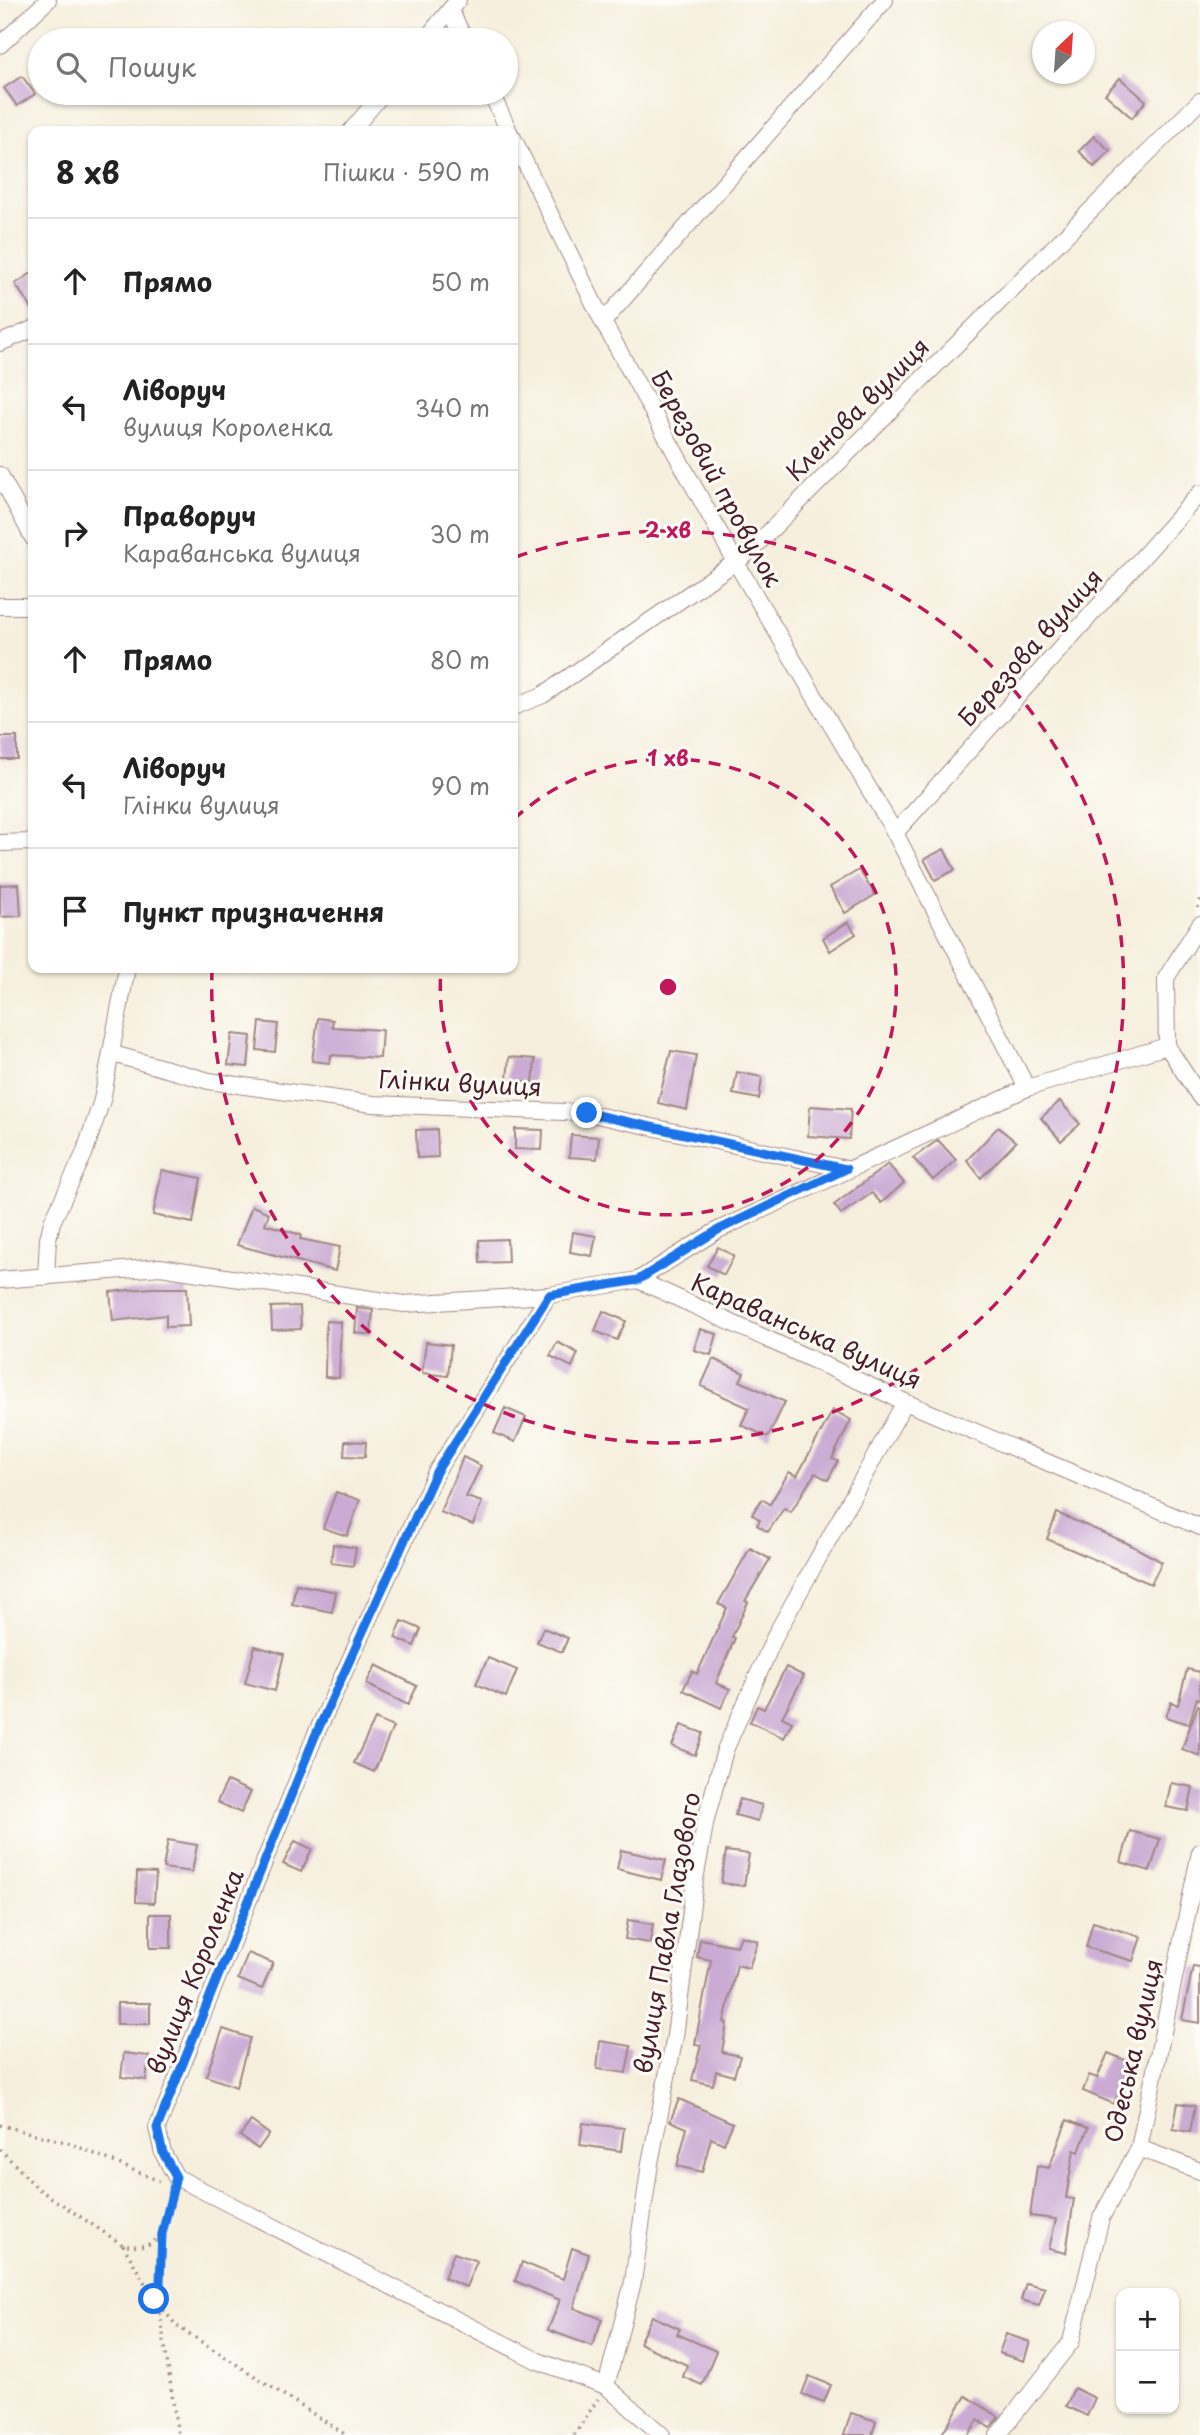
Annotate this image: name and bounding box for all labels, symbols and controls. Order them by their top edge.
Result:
north arrow [1032,21,1095,84]
search box [28,28,518,105]
text: Пошук [108,47,196,86]
icon: search [52,48,90,86]
text: 8 хв [56,149,119,194]
text: Пішки · 590 m [323,154,490,189]
icon: ahead [56,262,94,300]
text: Прямо [123,262,212,301]
text: 50 m [430,264,490,299]
street label: Кленова вулиця [777,329,937,489]
street label: Березовий провулок [643,363,793,594]
text: Ліворуч [123,370,226,409]
icon: left [56,388,94,426]
text: 340 m [415,390,490,425]
text: вулиця Короленка [123,409,332,444]
text: Праворуч [123,496,256,535]
text: 2 хв [645,513,691,545]
icon: right [56,514,94,552]
text: 30 m [429,516,490,551]
text: Караванська вулиця [123,535,361,570]
street label: Березова вулиця [949,560,1110,734]
icon: ahead [56,640,94,678]
text: Прямо [123,640,212,679]
text: 80 m [430,642,490,677]
text: 1 хв [647,741,689,773]
text: Ліворуч [123,748,226,787]
icon: left [56,766,94,804]
text: 90 m [431,768,490,803]
text: Глінки вулиця [123,787,280,822]
icon: arrive [56,892,94,930]
text: Пункт призначення [123,892,384,931]
centre of rings [656,975,680,999]
street label: Глінки вулиця [377,1060,543,1104]
route end [571,1097,602,1128]
street label: Караванська вулиця [686,1263,928,1397]
street label: вулиця Павла Глазового [624,1789,709,2076]
street label: вулиця Короленка [137,1863,252,2079]
street label: Одеська вулиця [1093,1955,1171,2146]
route start [138,2283,169,2314]
map controls [1116,2288,1179,2414]
button: + [1116,2288,1179,2351]
button: − [1116,2351,1179,2414]

